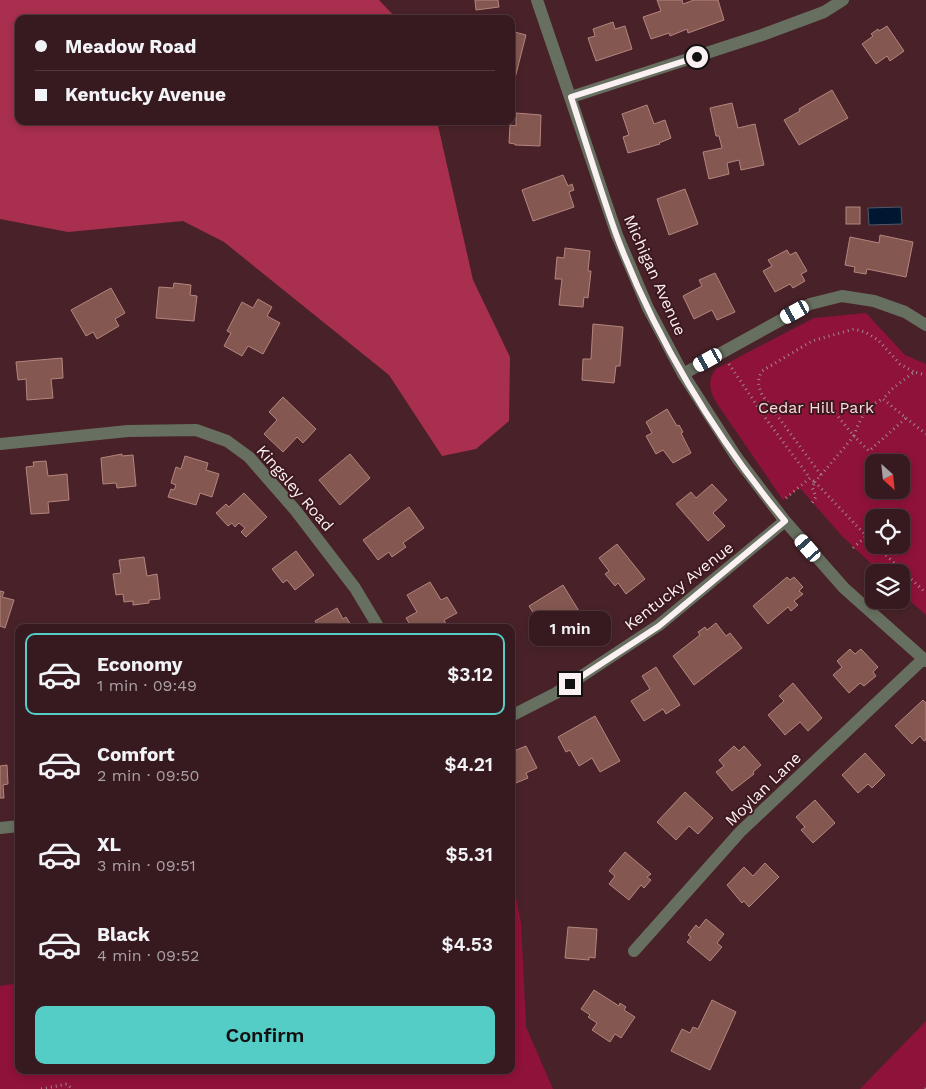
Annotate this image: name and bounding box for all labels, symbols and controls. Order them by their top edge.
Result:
text: Meadow Road [65,35,196,58]
route start [686,46,708,68]
text: Kentucky Avenue [65,83,226,106]
street label: Michigan Avenue [620,212,690,338]
car [778,298,811,326]
car [691,346,724,374]
park label: Cedar Hill Park [758,398,874,417]
street label: Kingsley Road [252,441,338,535]
north arrow [865,454,910,499]
map controls [865,454,910,609]
button: locate [865,509,910,554]
car [792,532,823,564]
street label: Kentucky Avenue [621,538,737,634]
button: layers [865,564,910,609]
callout: 1 min [529,612,611,646]
text: 1 min [549,619,591,638]
icon: car [37,652,82,697]
text: Economy [97,653,182,676]
text: $3.12 [447,663,493,686]
route end [559,673,581,695]
text: 1 min · 09:49 [97,676,197,695]
icon: car [37,742,82,787]
text: Comfort [97,743,175,766]
street label: Moylan Lane [721,748,805,830]
text: $4.21 [445,753,493,776]
text: 2 min · 09:50 [97,766,200,785]
icon: car [37,832,82,877]
text: XL [97,833,121,856]
text: $5.31 [445,843,493,866]
text: 3 min · 09:51 [97,856,196,875]
icon: car [37,922,82,967]
text: Black [97,923,150,946]
text: $4.53 [441,933,493,956]
text: 4 min · 09:52 [97,946,199,965]
button: Confirm [35,1006,495,1064]

